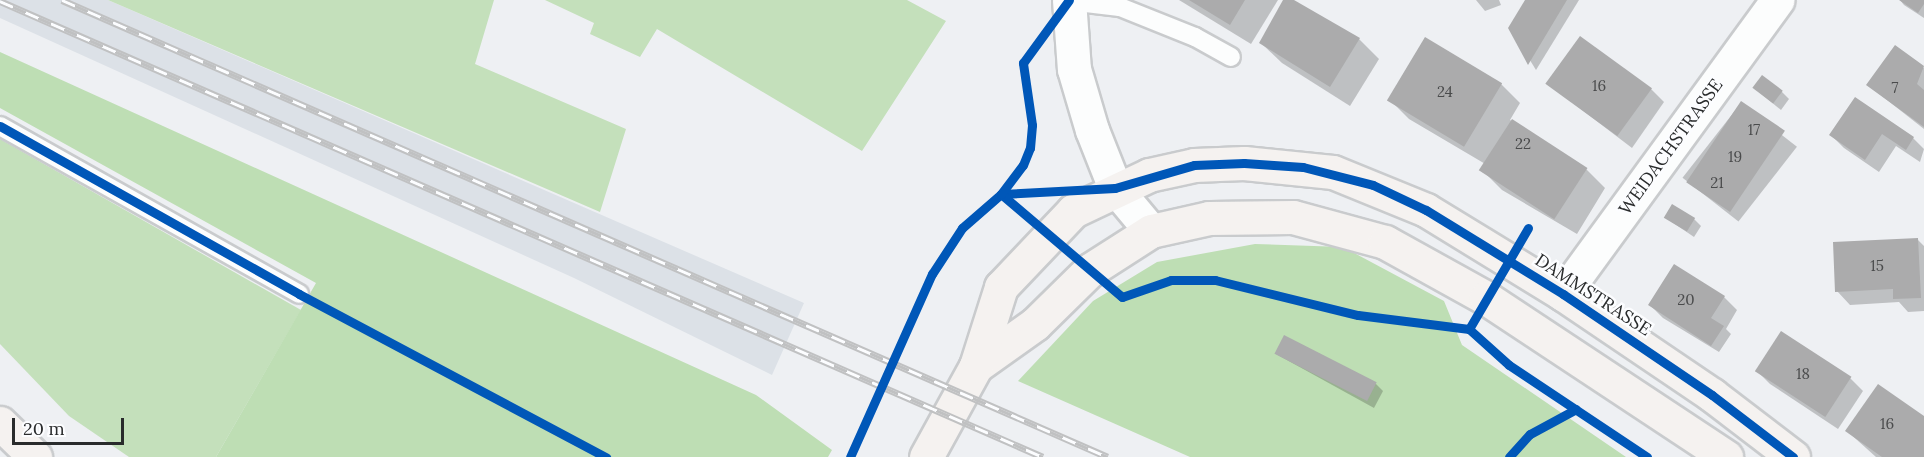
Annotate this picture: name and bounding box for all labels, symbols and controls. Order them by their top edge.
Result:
street label: WEIDACHSTRASSE [1614,75,1728,219]
house number: 16 [1592,77,1606,95]
house number: 7 [1892,79,1898,97]
house number: 24 [1437,83,1453,101]
house number: 17 [1748,121,1760,139]
house number: 22 [1515,135,1531,153]
house number: 19 [1728,148,1742,166]
house number: 21 [1710,174,1724,192]
street label: DAMMSTRASSE [1531,249,1655,341]
house number: 15 [1870,257,1884,275]
house number: 20 [1677,291,1695,309]
house number: 18 [1796,365,1810,383]
scale bar [15,406,128,444]
house number: 16 [1880,415,1894,433]
text: 20 m [23,417,65,440]

